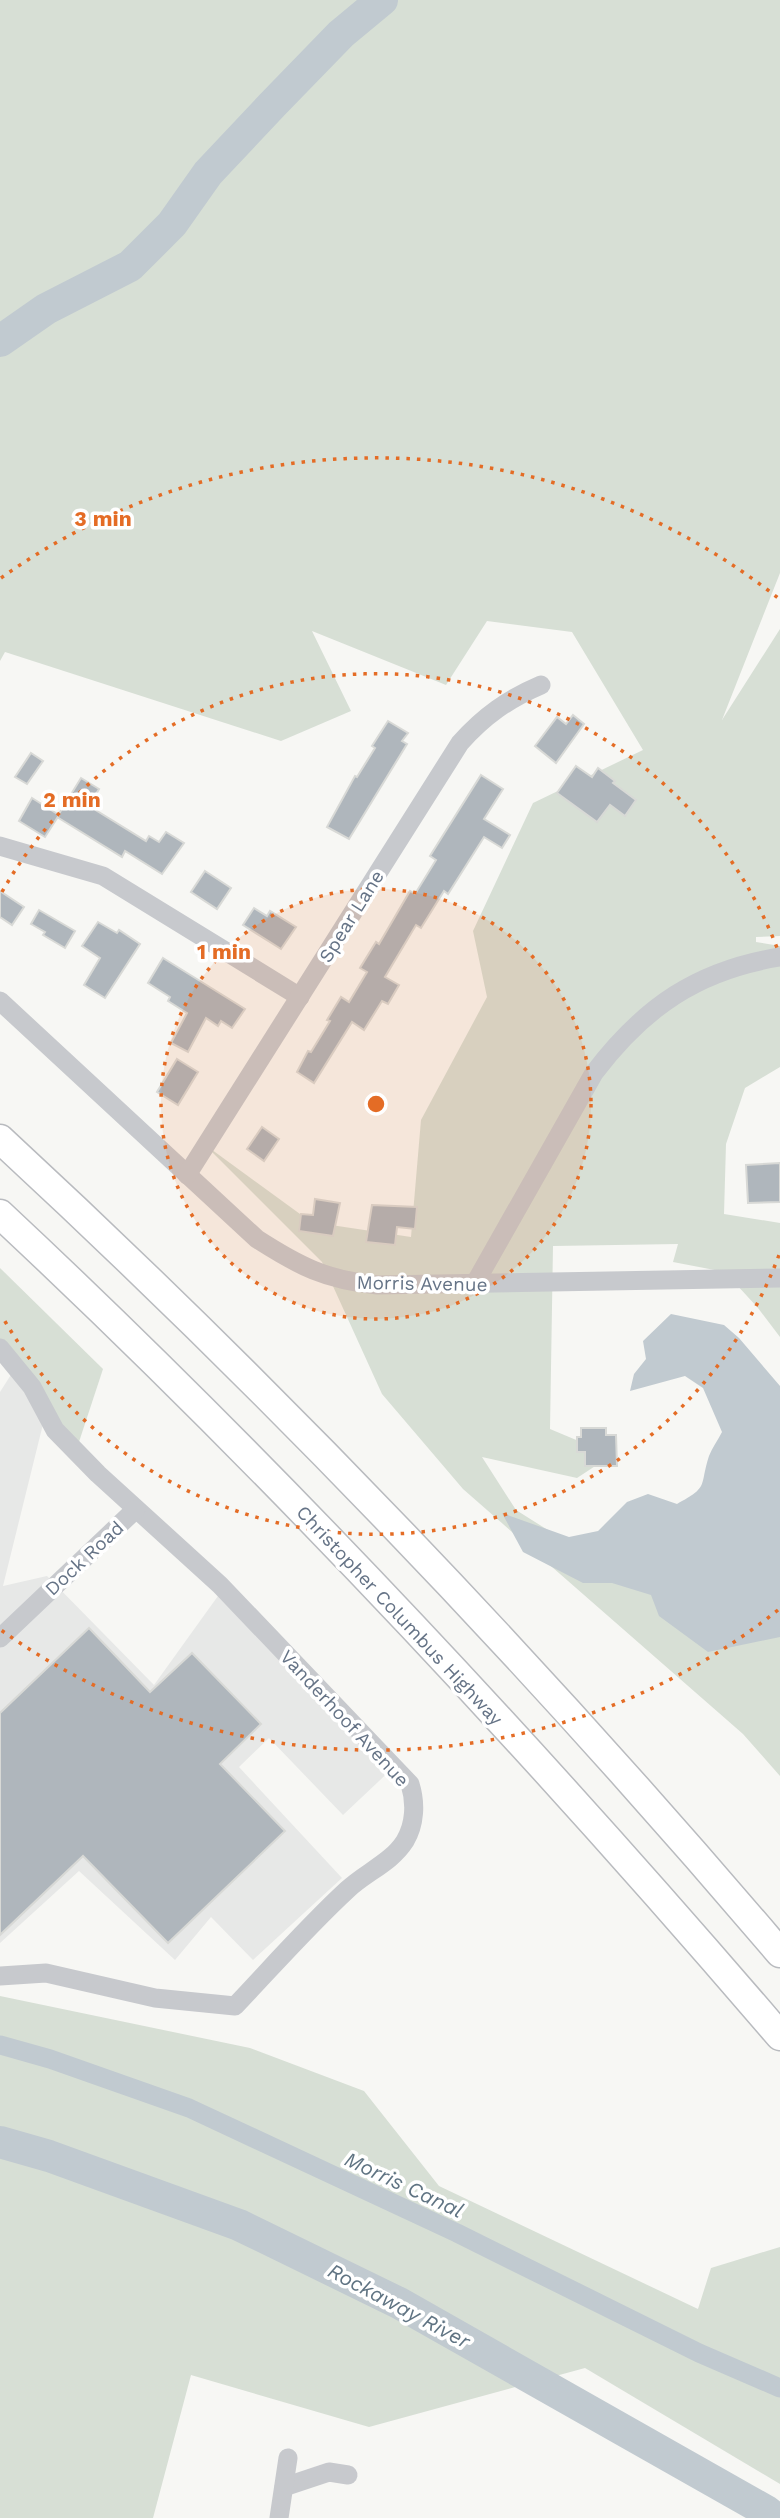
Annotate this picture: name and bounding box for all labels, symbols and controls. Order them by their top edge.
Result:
text: 3 min [74,506,132,531]
text: 2 min [43,787,101,812]
street label: Spear Lane [314,866,389,967]
text: 1 min [197,939,251,964]
centre of rings [364,1092,388,1116]
street label: Morris Avenue [356,1271,488,1296]
street label: Christopher Columbus Highway [292,1501,508,1730]
street label: Dock Road [40,1516,128,1601]
street label: Vanderhoof Avenue [275,1645,414,1791]
water label: Morris Canal [341,2146,468,2223]
water label: Rockaway River [324,2258,475,2354]

